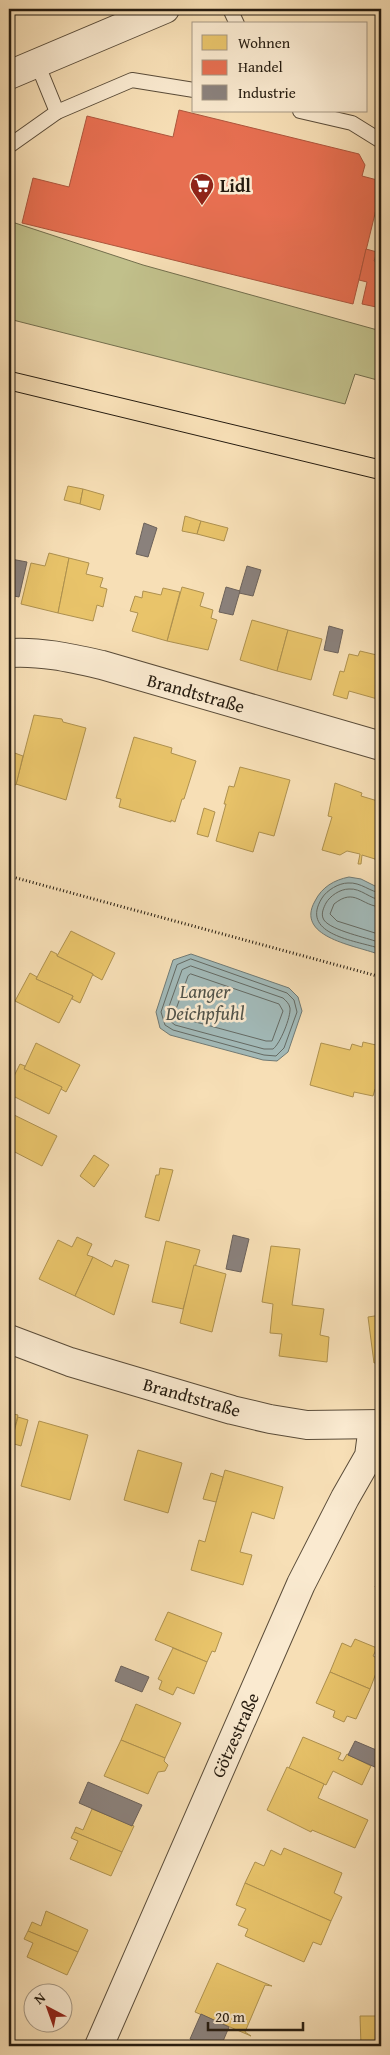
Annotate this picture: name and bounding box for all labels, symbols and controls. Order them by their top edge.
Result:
legend [192,22,368,112]
text: Wohnen [238,32,291,53]
text: Handel [238,56,283,77]
text: Industrie [238,82,296,103]
supermarket icon: Lidl [189,172,215,206]
place label: Lidl [220,172,251,199]
street label: Brandtstraße [144,666,248,720]
water label: Langer Deichpfuhl [165,977,245,1027]
street label: Brandtstraße [140,1370,244,1424]
street label: Götzestraße [204,1688,266,1782]
north arrow [22,1982,72,2032]
text: N [29,1987,50,2009]
scale bar [208,2000,302,2032]
text: 20 m [215,2006,246,2027]

